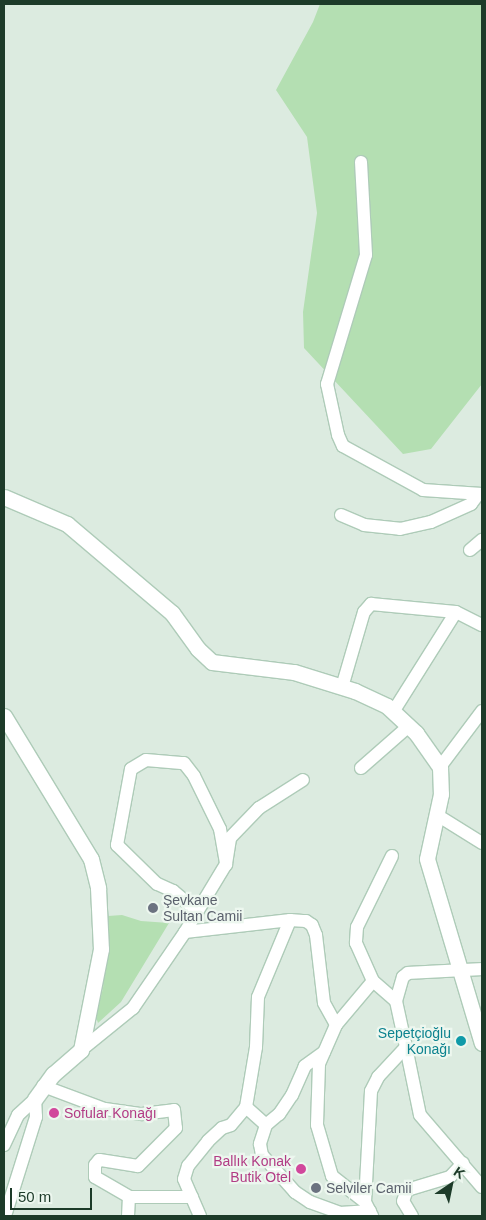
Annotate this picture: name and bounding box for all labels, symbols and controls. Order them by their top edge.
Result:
place label: Şevkane Sultan Camii [163,892,242,924]
marker: Şevkane Sultan Camii [147,902,159,914]
place label: Sepetçioğlu Konağı [378,1025,451,1058]
marker: Sepetçioğlu Konağı [455,1035,467,1047]
place label: Sofular Konağı [64,1105,157,1121]
marker: Sofular Konağı [48,1107,60,1119]
place label: Ballık Konak Butik Otel [213,1153,291,1186]
north arrow [426,1160,476,1210]
marker: Ballık Konak Butik Otel [295,1163,307,1175]
text: K [451,1163,468,1182]
scale bar [12,1178,95,1210]
place label: Selviler Camii [326,1180,412,1196]
marker: Selviler Camii [310,1182,322,1194]
text: 50 m [18,1188,51,1205]

